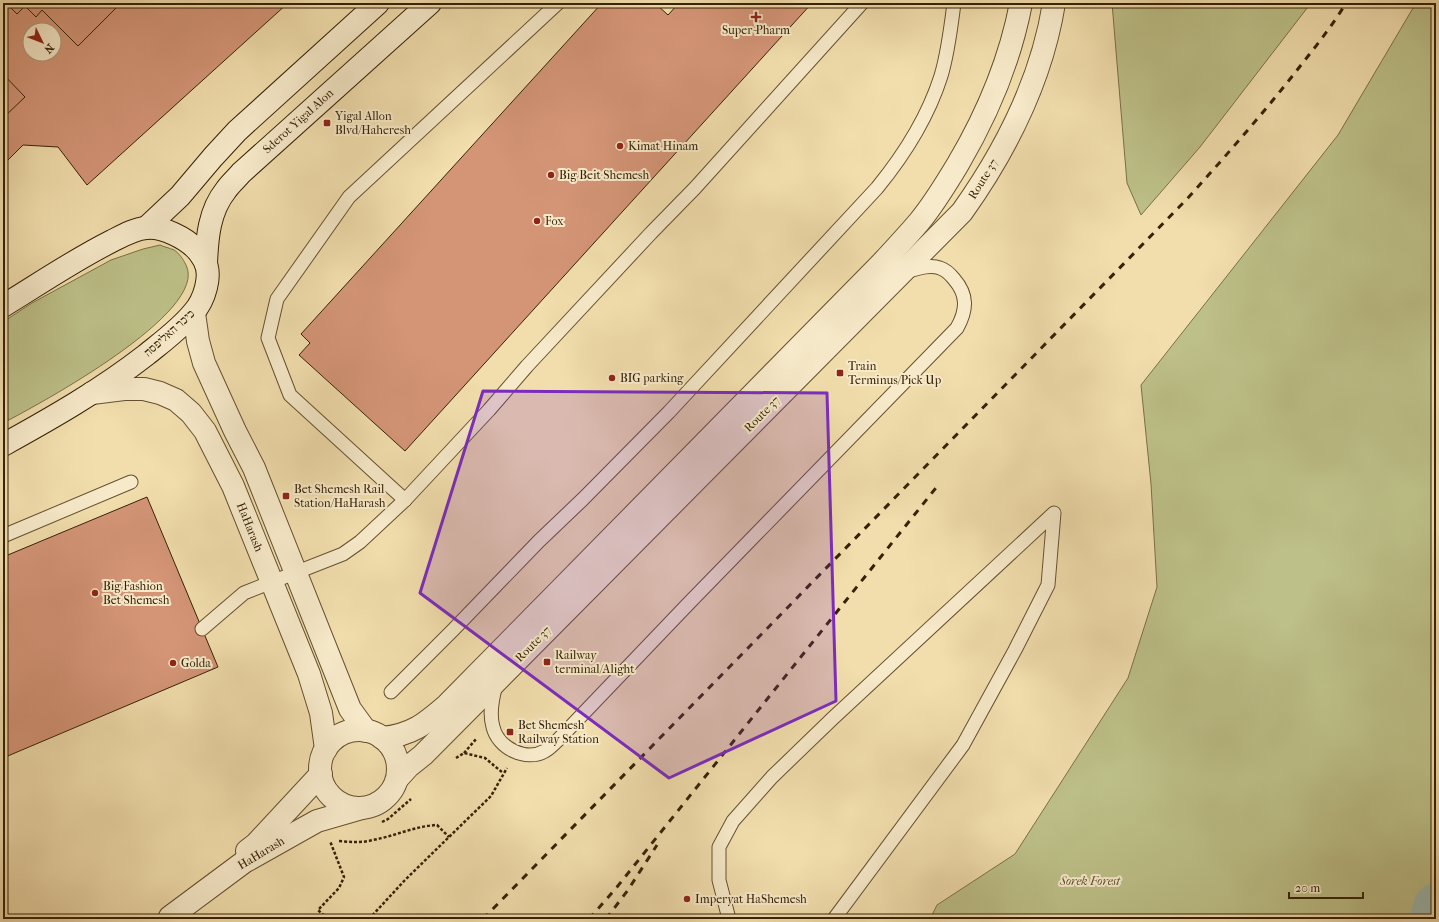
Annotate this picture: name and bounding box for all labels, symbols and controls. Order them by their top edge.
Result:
marker: Super-Pharm [751,12,761,22]
north arrow [22,22,62,62]
place label: Super-Pharm [722,23,790,37]
text: N [41,41,57,56]
street label: Sderot Yigal Alon [260,86,336,156]
place label: Yigal Allon Blvd/Haheresh [334,109,411,137]
marker: Yigal Allon Blvd/Haheresh [322,118,332,128]
place label: Kimat Hinam [628,139,698,153]
marker: Kimat Hinam [615,141,625,151]
street label: Route 37 [965,156,1001,202]
place label: Big Beit Shemesh [559,168,649,182]
marker: Big Beit Shemesh [546,170,556,180]
place label: Fox [545,214,564,228]
marker: Fox [532,216,542,226]
street label: כיכר האליפסה [141,306,197,359]
place label: Train Terminus/Pick Up [848,359,942,387]
marker: Train Terminus/Pick Up [835,368,845,378]
place label: BIG parking [620,371,684,385]
marker: BIG parking [607,373,617,383]
street label: Route 37 [741,393,783,435]
place label: Bet Shemesh Rail Station/HaHarash [294,482,386,510]
marker: Bet Shemesh Rail Station/HaHarash [281,491,291,501]
street label: HaHarash [234,500,266,554]
place label: Big Fashion Bet Shemesh [103,579,170,607]
marker: Big Fashion Bet Shemesh [90,588,100,598]
street label: Route 37 [512,623,554,665]
place label: Railway terminal/Alight [555,648,635,676]
place label: Golda [181,656,211,670]
marker: Railway terminal/Alight [542,657,552,667]
marker: Golda [168,658,178,668]
place label: Bet Shemesh Railway Station [518,718,599,746]
marker: Bet Shemesh Railway Station [505,727,515,737]
street label: HaHarash [235,834,287,872]
park label: Sorek Forest [1059,874,1121,888]
scale bar [1289,874,1363,900]
text: 20 m [1295,881,1320,895]
place label: Imperyat HaShemesh [695,892,807,906]
marker: Imperyat HaShemesh [682,894,692,904]

